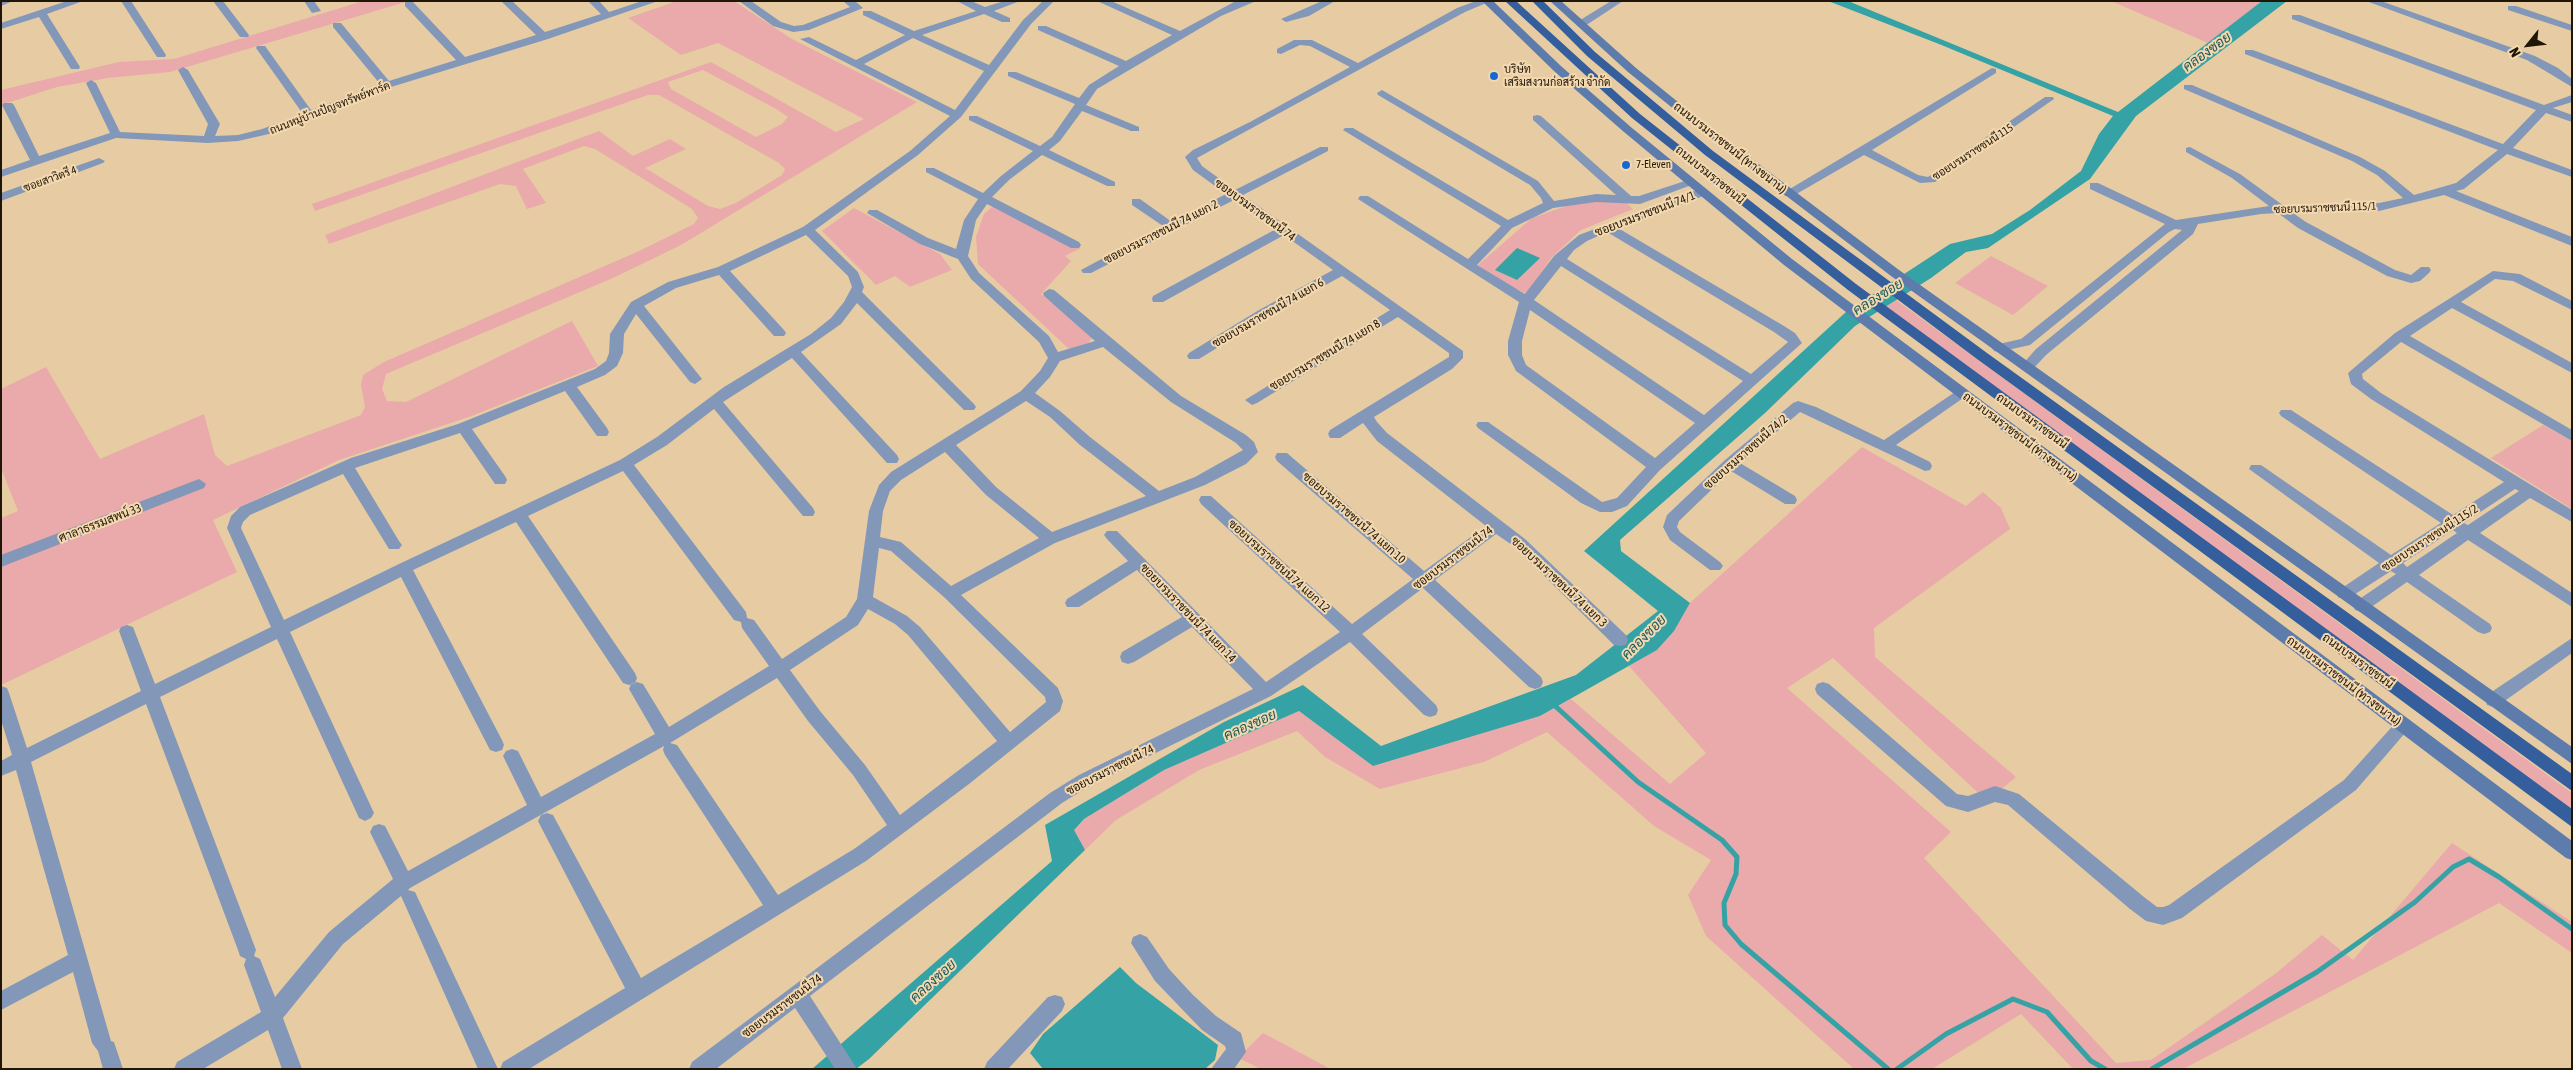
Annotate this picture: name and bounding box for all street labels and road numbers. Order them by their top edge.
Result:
street label: ถนนหมู่บ้านปัญจทรัพย์พาร์ค [268,79,392,137]
street label: ถนนบรมราชชนนี (ทางขนาน) [1671,99,1789,197]
street label: ซอยบรมราชชนนี 115 [1930,121,2016,183]
street label: ถนนบรมราชชนนี [1673,143,1747,207]
street label: ซอยสาวิตรี 4 [22,163,78,195]
street label: ซอยบรมราชชนนี 74 [1212,176,1298,244]
street label: ซอยบรมราชชนนี 74/1 [1593,188,1697,240]
street label: ซอยบรมราชชนนี 74 แยก 2 [1101,197,1221,267]
street label: ซอยบรมราชชนนี 115/1 [2273,200,2377,216]
street label: ซอยบรมราชชนนี 74 แยก 6 [1210,275,1326,351]
street label: ซอยบรมราชชนนี 74 แยก 8 [1267,316,1383,394]
street label: ถนนบรมราชชนนี (ทางขนาน) [1960,389,2080,485]
street label: ถนนบรมราชชนนี [1994,390,2070,452]
street label: ซอยบรมราชชนนี 74/2 [1701,412,1791,492]
street label: ซอยบรมราชชนนี 74 แยก 10 [1300,469,1408,567]
street label: ศาลาธรรมสพน์ 33 [57,501,143,545]
street label: ซอยบรมราชชนนี 115/2 [2379,501,2481,575]
street label: ซอยบรมราชชนนี 74 แยก 12 [1225,517,1333,615]
street label: ซอยบรมราชชนนี 74 [1410,523,1496,593]
street label: ซอยบรมราชชนนี 74 แยก 3 [1508,534,1610,630]
street label: ซอยบรมราชชนนี 74 แยก 14 [1137,561,1239,665]
street label: ถนนบรมราชชนนี [2320,630,2396,692]
street label: ถนนบรมราชชนนี (ทางขนาน) [2284,633,2404,729]
street label: ซอยบรมราชชนนี 74 [1064,742,1156,798]
street label: ซอยบรมราชชนนี 74 [739,971,825,1041]

